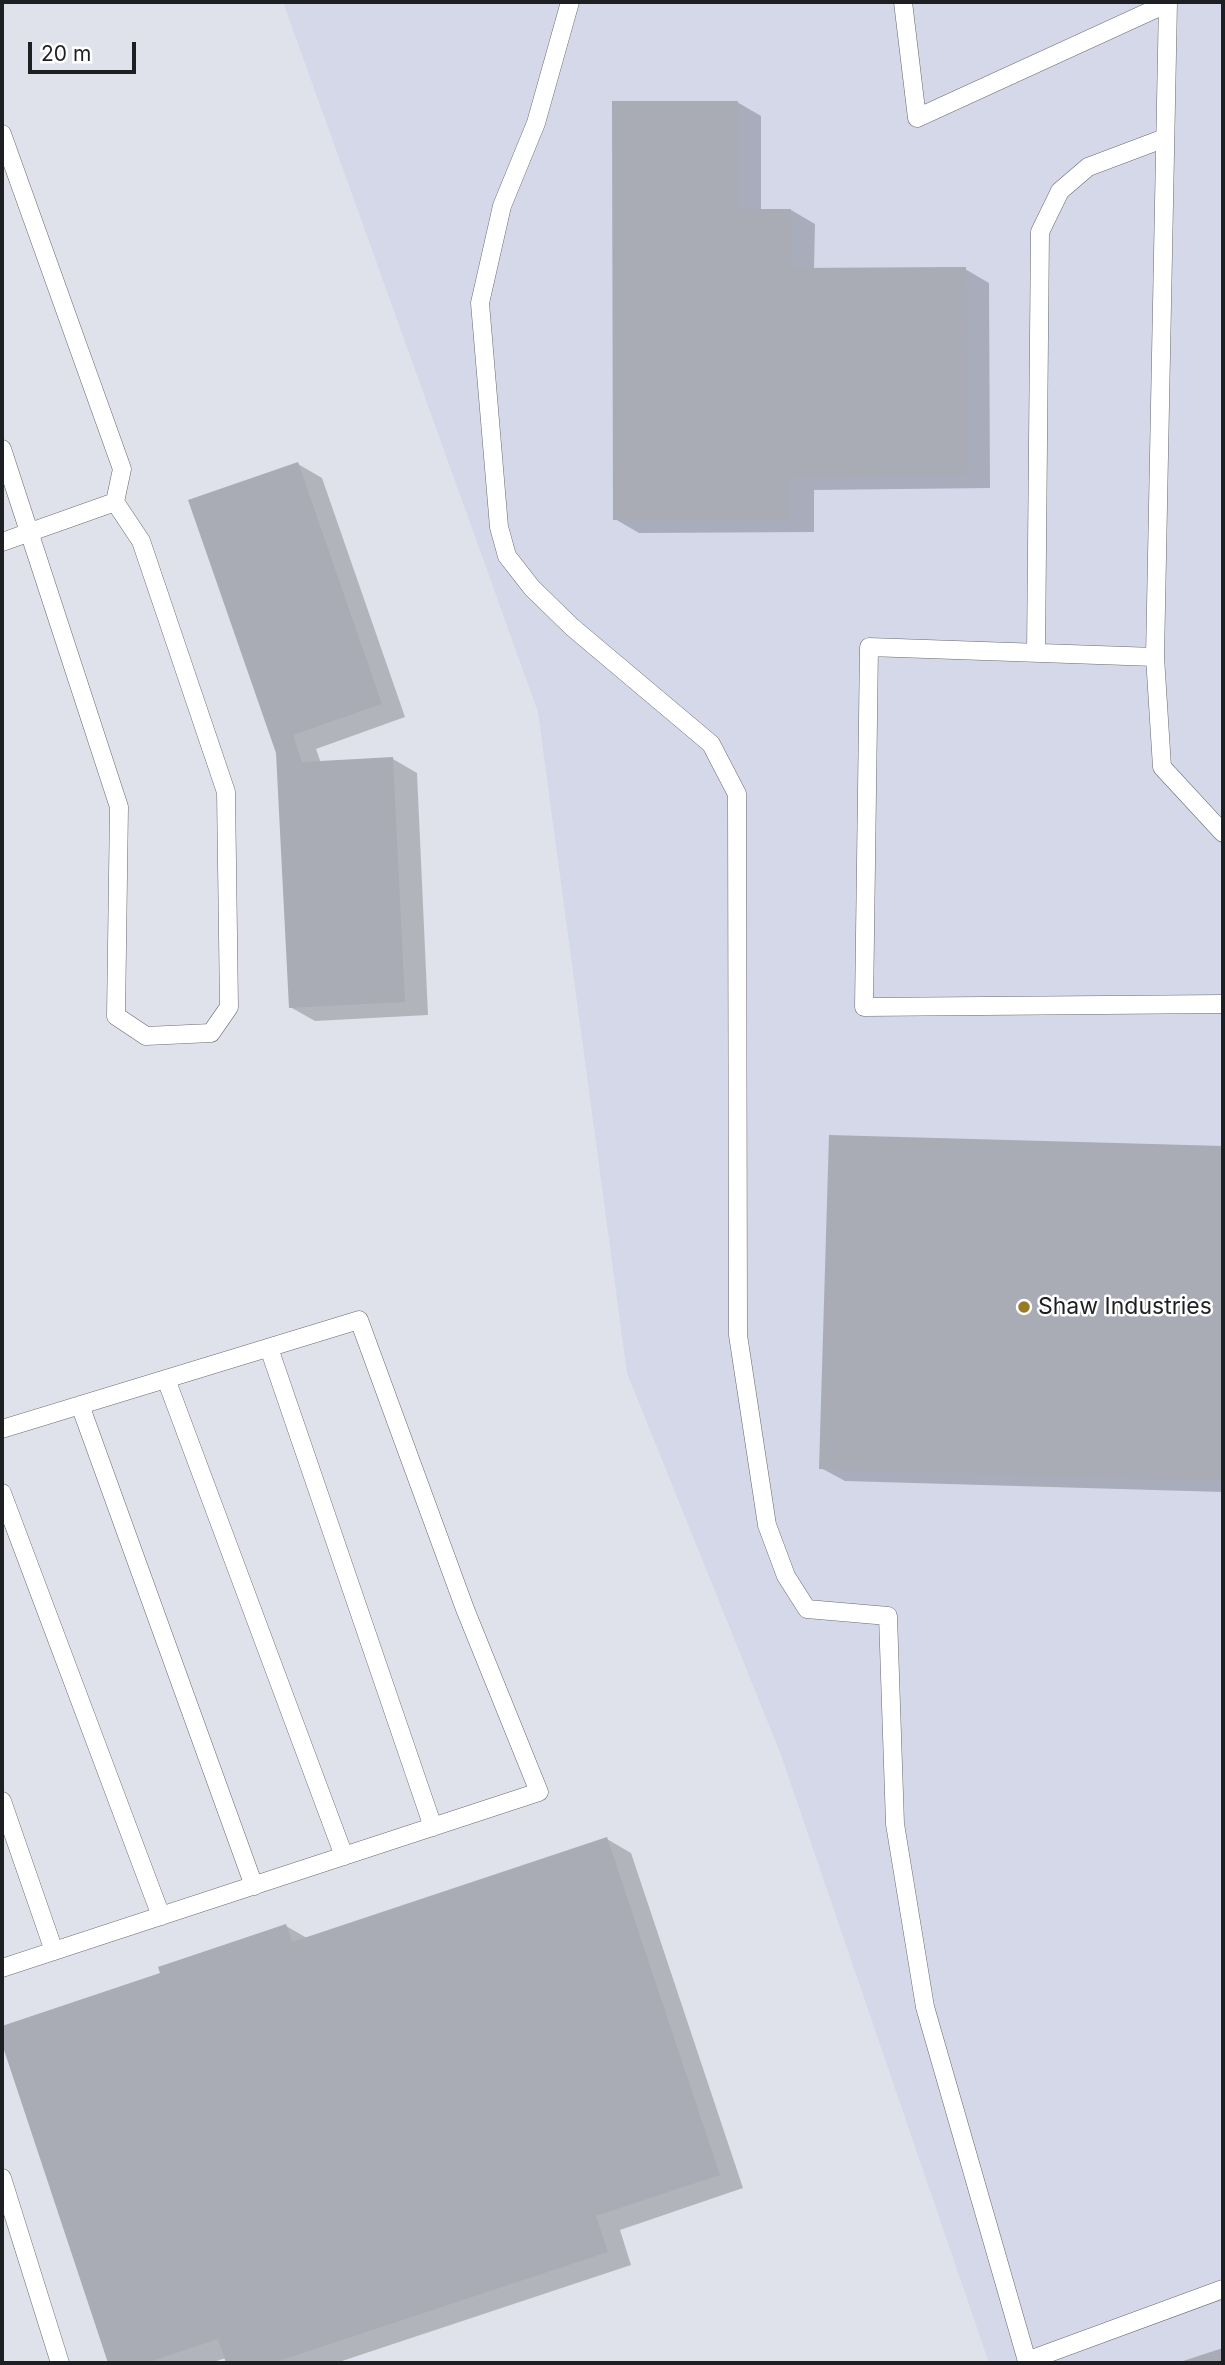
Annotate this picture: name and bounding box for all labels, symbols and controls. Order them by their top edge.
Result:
scale bar [32,28,140,72]
text: 20 m [41,41,91,66]
place label: Shaw Industries [1038,1293,1212,1321]
marker: Shaw Industries [1016,1299,1032,1315]

